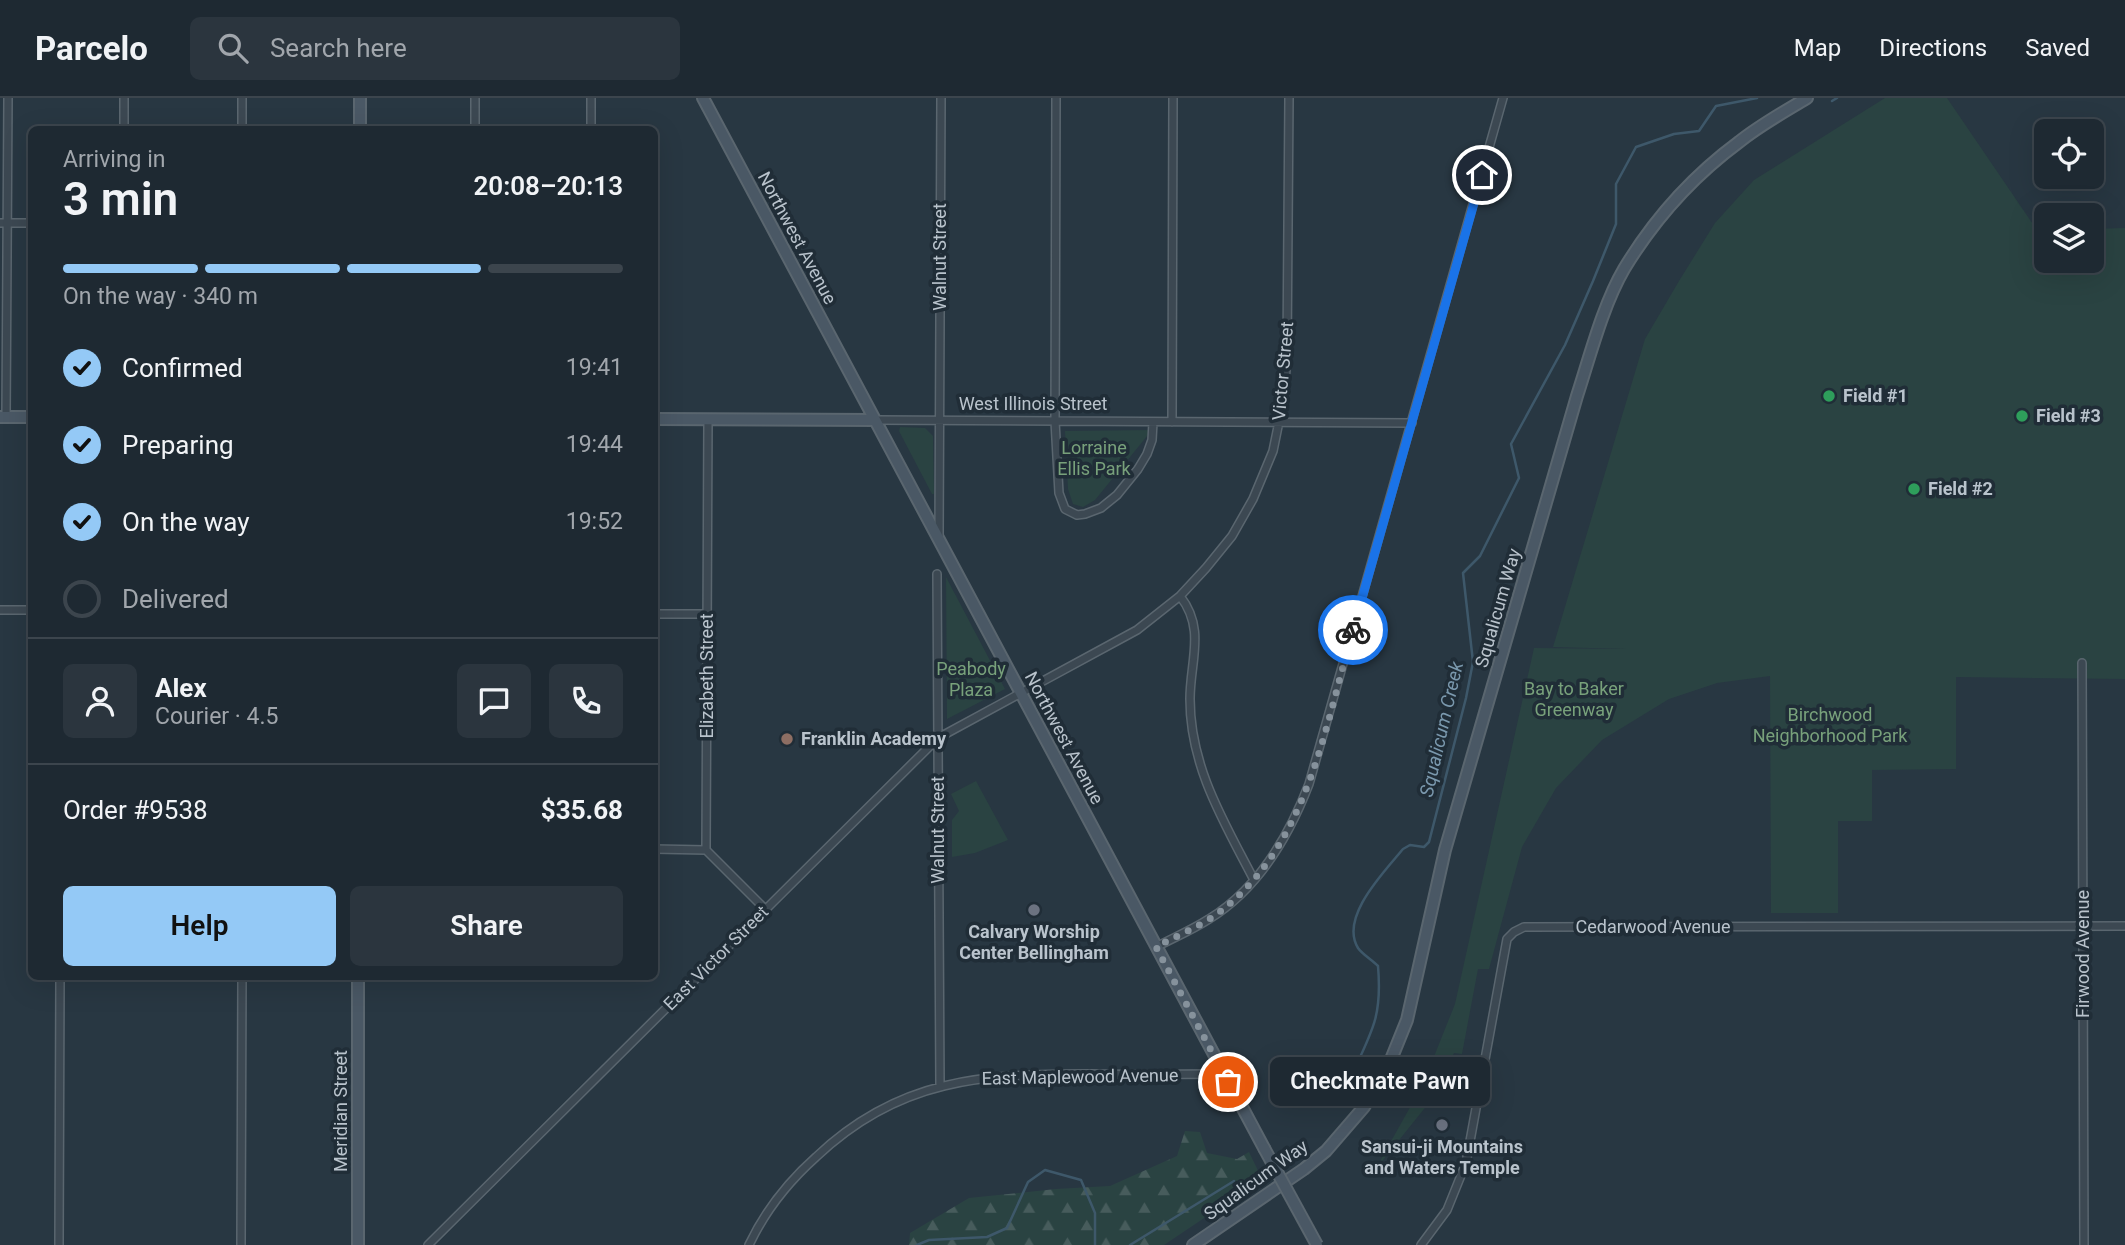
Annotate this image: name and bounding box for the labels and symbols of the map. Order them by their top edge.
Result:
pin [1452,145,1512,205]
street label: Northwest Avenue [754,168,841,308]
street label: Walnut Street [929,203,950,311]
street label: Victor Street [1268,320,1297,421]
place label: Field #1 [1843,385,1908,406]
marker: Field #1 [1821,388,1837,404]
street label: West Illinois Street [959,393,1107,414]
place label: Field #3 [2036,405,2101,426]
marker: Field #3 [2014,408,2030,424]
park label: Lorraine Ellis Park [1057,437,1132,479]
place label: Field #2 [1928,478,1993,499]
marker: Field #2 [1906,481,1922,497]
street label: Squalicum Way [1470,545,1525,670]
courier [1318,595,1388,665]
street label: Elizabeth Street [696,613,717,739]
park label: Peabody Plaza [936,658,1006,700]
water label: Squalicum Creek [1415,659,1468,799]
street label: Northwest Avenue [1021,668,1108,808]
park label: Bay to Baker Greenway [1524,678,1624,720]
park label: Birchwood Neighborhood Park [1753,704,1908,746]
place label: Franklin Academy [801,728,947,749]
marker: Franklin Academy [779,731,795,747]
street label: Walnut Street [927,776,948,884]
street label: Firwood Avenue [2072,890,2093,1018]
street label: East Victor Street [659,901,772,1014]
marker: Calvary Worship Center Bellingham [1026,902,1042,918]
street label: Cedarwood Avenue [1576,916,1731,937]
place label: Calvary Worship Center Bellingham [959,921,1109,963]
street label: Meridian Street [330,1050,351,1172]
pin [1198,1052,1258,1112]
callout: Checkmate Pawn [1270,1058,1490,1107]
street label: East Maplewood Avenue [981,1064,1179,1089]
marker: Sansui-ji Mountains and Waters Temple [1434,1117,1450,1133]
street label: Squalicum Way [1200,1135,1312,1224]
place label: Sansui-ji Mountains and Waters Temple [1361,1136,1523,1178]

